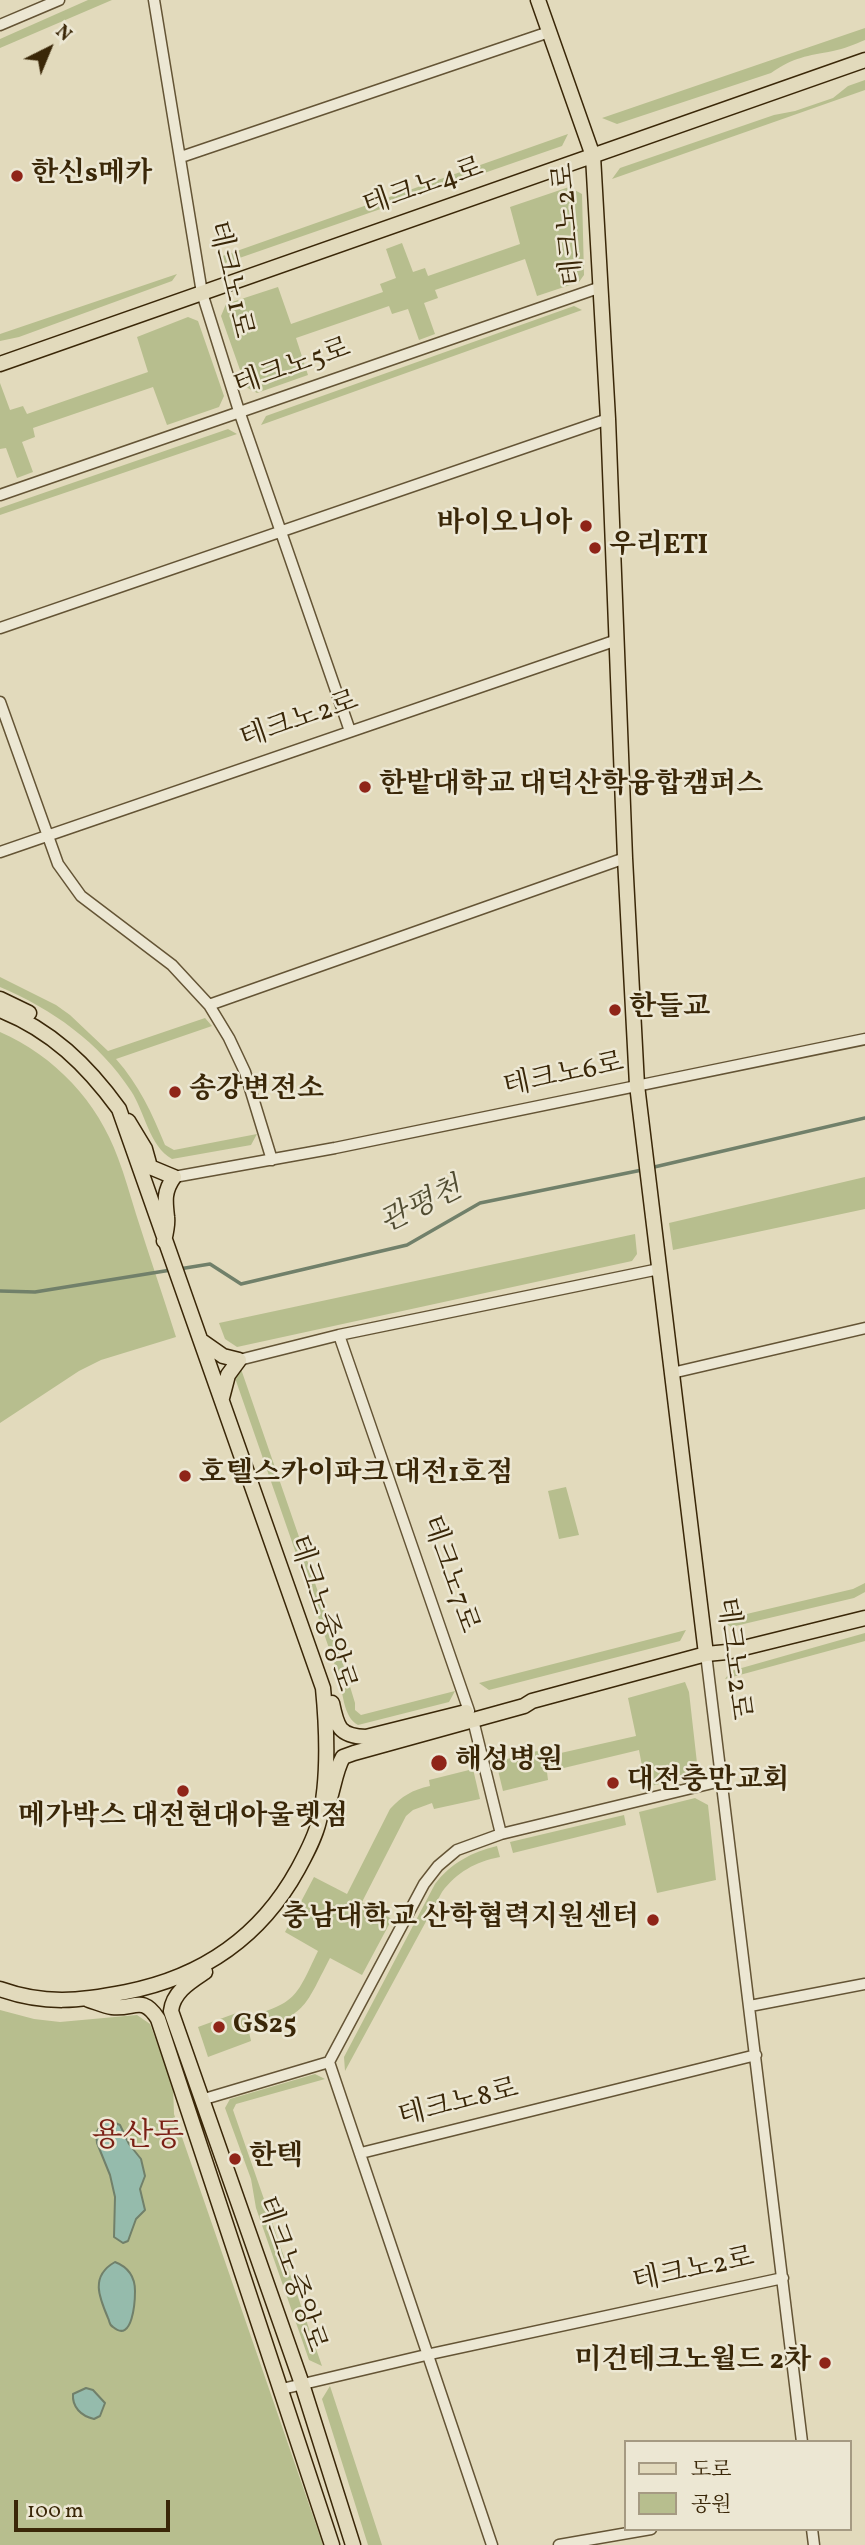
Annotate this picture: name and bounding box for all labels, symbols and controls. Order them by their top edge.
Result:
north arrow [14,14,84,84]
text: N [49,19,77,48]
street label: 테크노4로 [359,153,489,225]
place label: 한신s메카 [31,159,152,193]
street label: 테크노2로 [549,161,593,287]
marker: 한신s메카 [9,168,25,184]
street label: 테크노1로 [198,218,258,342]
street label: 테크노5로 [230,333,356,405]
place label: 바이오니아 [437,509,572,543]
marker: 바이오니아 [578,518,594,534]
place label: 우리ETI [609,531,708,565]
marker: 우리ETI [587,540,603,556]
street label: 테크노2로 [236,686,364,758]
place label: 한밭대학교 대덕산학융합캠퍼스 [379,770,763,804]
marker: 한밭대학교 대덕산학융합캠퍼스 [357,779,373,795]
place label: 한들교 [629,993,710,1027]
marker: 한들교 [607,1002,623,1018]
street label: 테크노6로 [501,1048,627,1106]
place label: 송강변전소 [189,1075,324,1109]
marker: 송강변전소 [167,1084,183,1100]
water label: 관평천 [375,1173,469,1243]
place label: 호텔스카이파크 대전1호점 [199,1459,513,1493]
marker: 호텔스카이파크 대전1호점 [177,1468,193,1484]
street label: 테크노7로 [412,1512,484,1638]
street label: 테크노중앙로 [279,1532,361,1696]
street label: 테크노2로 [707,1596,755,1722]
place label: 해성병원 [455,1746,563,1780]
marker: 해성병원 [429,1753,449,1773]
place label: 대전충만교회 [627,1766,789,1800]
marker: 대전충만교회 [605,1775,621,1791]
marker: 메가박스 대전현대아울렛점 [175,1783,191,1799]
place label: 메가박스 대전현대아울렛점 [18,1802,348,1836]
place label: 충남대학교 산학협력지원센터 [282,1903,639,1937]
marker: 충남대학교 산학협력지원센터 [645,1912,661,1928]
place label: GS25 [233,2010,297,2044]
marker: GS25 [211,2019,227,2035]
street label: 테크노8로 [396,2074,522,2136]
district label: 용산동 [92,2120,184,2158]
place label: 한텍 [249,2142,303,2176]
marker: 한텍 [227,2151,243,2167]
street label: 테크노중앙로 [247,2193,331,2357]
street label: 테크노2로 [630,2243,758,2301]
place label: 미건테크노월드 2차 [574,2346,811,2380]
marker: 미건테크노월드 2차 [817,2355,833,2371]
legend [624,2440,851,2531]
text: 도로 [691,2456,732,2485]
scale bar [18,2486,173,2530]
text: 공원 [691,2491,732,2520]
text: 100 m [27,2497,84,2526]

